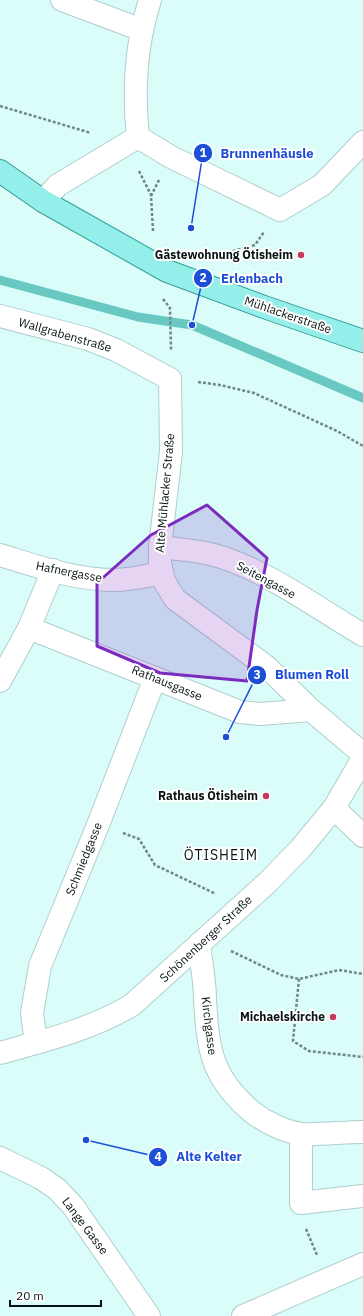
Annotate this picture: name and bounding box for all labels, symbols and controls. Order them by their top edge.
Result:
callout: Brunnenhäusle [193,141,322,166]
text: 1 [199,145,207,160]
text: Brunnenhäusle [221,145,313,162]
place label: Gästewohnung Ötisheim [155,247,293,262]
marker: Gästewohnung Ötisheim [296,250,306,260]
callout: Erlenbach [193,266,291,291]
text: 2 [199,270,207,285]
text: Erlenbach [221,270,283,287]
street label: Mühlackerstraße [243,293,334,337]
street label: Wallgrabenstraße [17,314,114,355]
street label: Alte Mühlacker Straße [152,432,177,553]
street label: Hafnergasse [35,558,104,585]
street label: Seitengasse [234,558,299,602]
street label: Rathausgasse [130,662,205,704]
callout: Blumen Roll [247,662,357,687]
text: Blumen Roll [275,666,349,683]
text: 3 [253,667,261,682]
place label: Rathaus Ötisheim [158,788,258,803]
marker: Rathaus Ötisheim [261,791,271,801]
street label: Schmiedgasse [62,820,105,898]
district label: ÖTISHEIM [184,846,258,864]
street label: Schönenberger Straße [156,892,255,985]
street label: Kirchgasse [198,996,221,1056]
place label: Michaelskirche [240,1009,325,1024]
marker: Michaelskirche [328,1012,338,1022]
callout: Alte Kelter [148,1144,250,1169]
text: Alte Kelter [176,1148,242,1165]
text: 4 [154,1149,162,1164]
street label: Lange Gasse [59,1194,112,1258]
scale bar [10,1282,101,1308]
text: 20 m [16,1288,44,1303]

